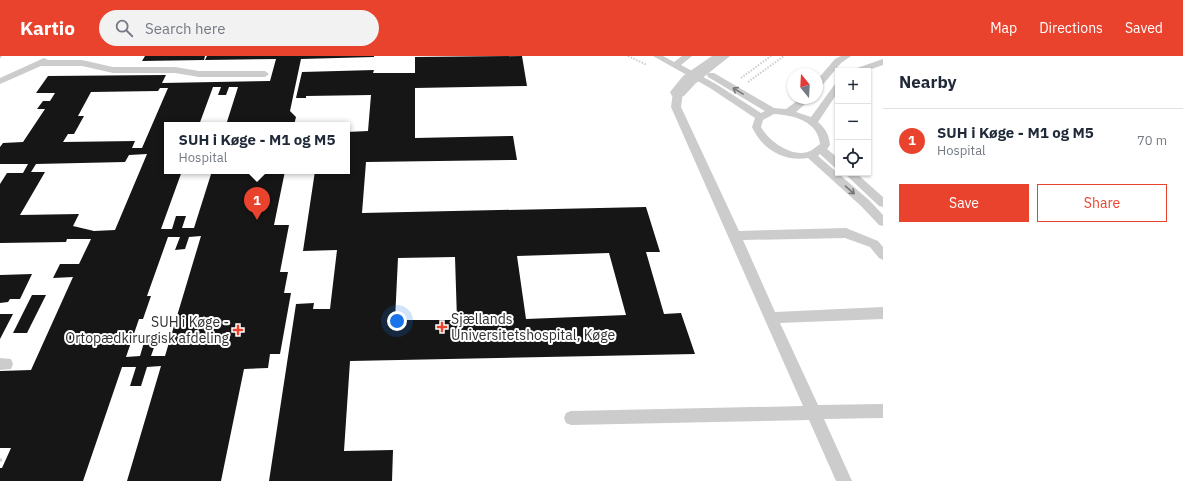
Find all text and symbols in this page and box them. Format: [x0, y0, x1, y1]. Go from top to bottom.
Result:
search box [99, 10, 379, 46]
text: Kartio [20, 16, 75, 40]
icon: search [113, 17, 135, 39]
text: Search here [145, 19, 225, 38]
text: Map [990, 19, 1017, 37]
text: Directions [1039, 19, 1103, 37]
text: Saved [1125, 19, 1163, 37]
north arrow [787, 68, 823, 104]
map controls [835, 68, 871, 176]
button: + [835, 68, 871, 104]
text: Nearby [899, 71, 957, 93]
one-way arrow [732, 87, 744, 95]
button: − [835, 104, 871, 140]
popup [164, 122, 350, 174]
text: SUH i Køge - M1 og M5 [937, 123, 1094, 142]
text: SUH i Køge - M1 og M5 [179, 130, 335, 149]
text: 1 [908, 132, 916, 149]
text: 70 m [1137, 132, 1167, 149]
button: locate [835, 140, 871, 176]
text: Hospital [937, 142, 986, 159]
text: Hospital [179, 149, 227, 166]
button: Save [899, 184, 1029, 222]
button: Share [1037, 184, 1167, 222]
one-way arrow [845, 185, 855, 194]
pin: 1 [244, 187, 270, 220]
place label: Sjællands Universitetshospital, Køge [451, 310, 616, 344]
your location [387, 311, 407, 331]
place label: SUH i Køge - Ortopædkirurgisk afdeling [65, 313, 230, 347]
marker: Sjællands Universitetshospital, Køge [436, 321, 448, 333]
marker: SUH i Køge - Ortopædkirurgisk afdeling [232, 324, 244, 336]

